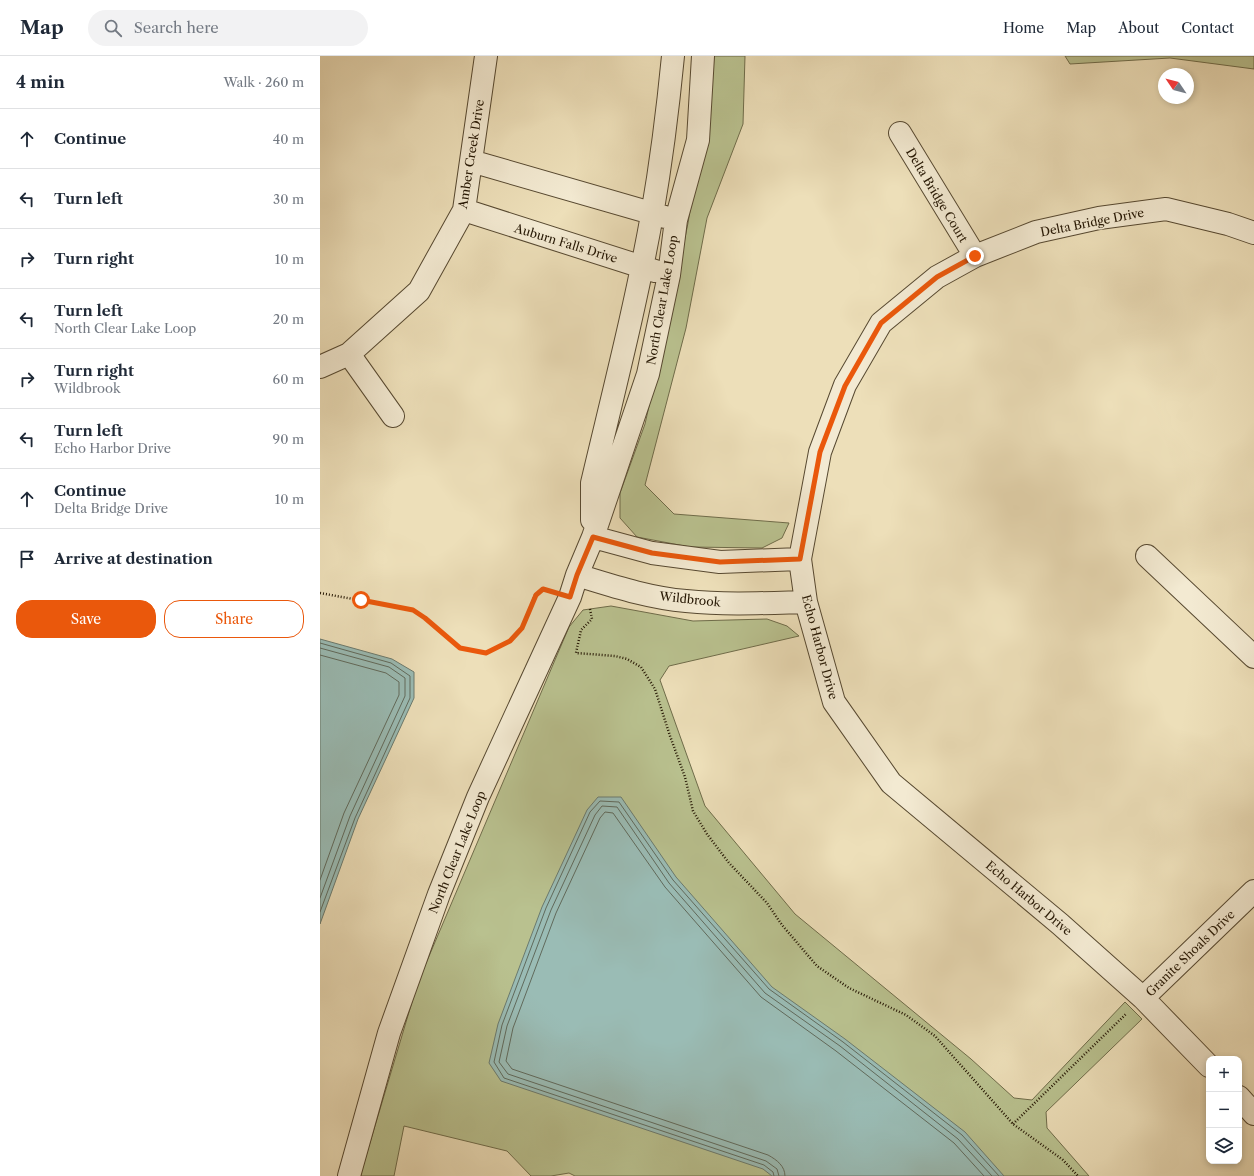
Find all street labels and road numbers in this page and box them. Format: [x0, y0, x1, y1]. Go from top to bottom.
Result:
street label: Amber Creek Drive [455, 98, 487, 211]
street label: Delta Bridge Court [903, 145, 971, 246]
street label: Delta Bridge Drive [1039, 205, 1145, 239]
street label: Auburn Falls Drive [512, 220, 620, 266]
street label: North Clear Lake Loop [643, 234, 681, 366]
street label: Wildbrook [658, 588, 722, 610]
street label: Echo Harbor Drive [799, 593, 841, 701]
street label: North Clear Lake Loop [425, 788, 489, 916]
street label: Echo Harbor Drive [983, 858, 1075, 939]
street label: Granite Shoals Drive [1142, 906, 1238, 999]

